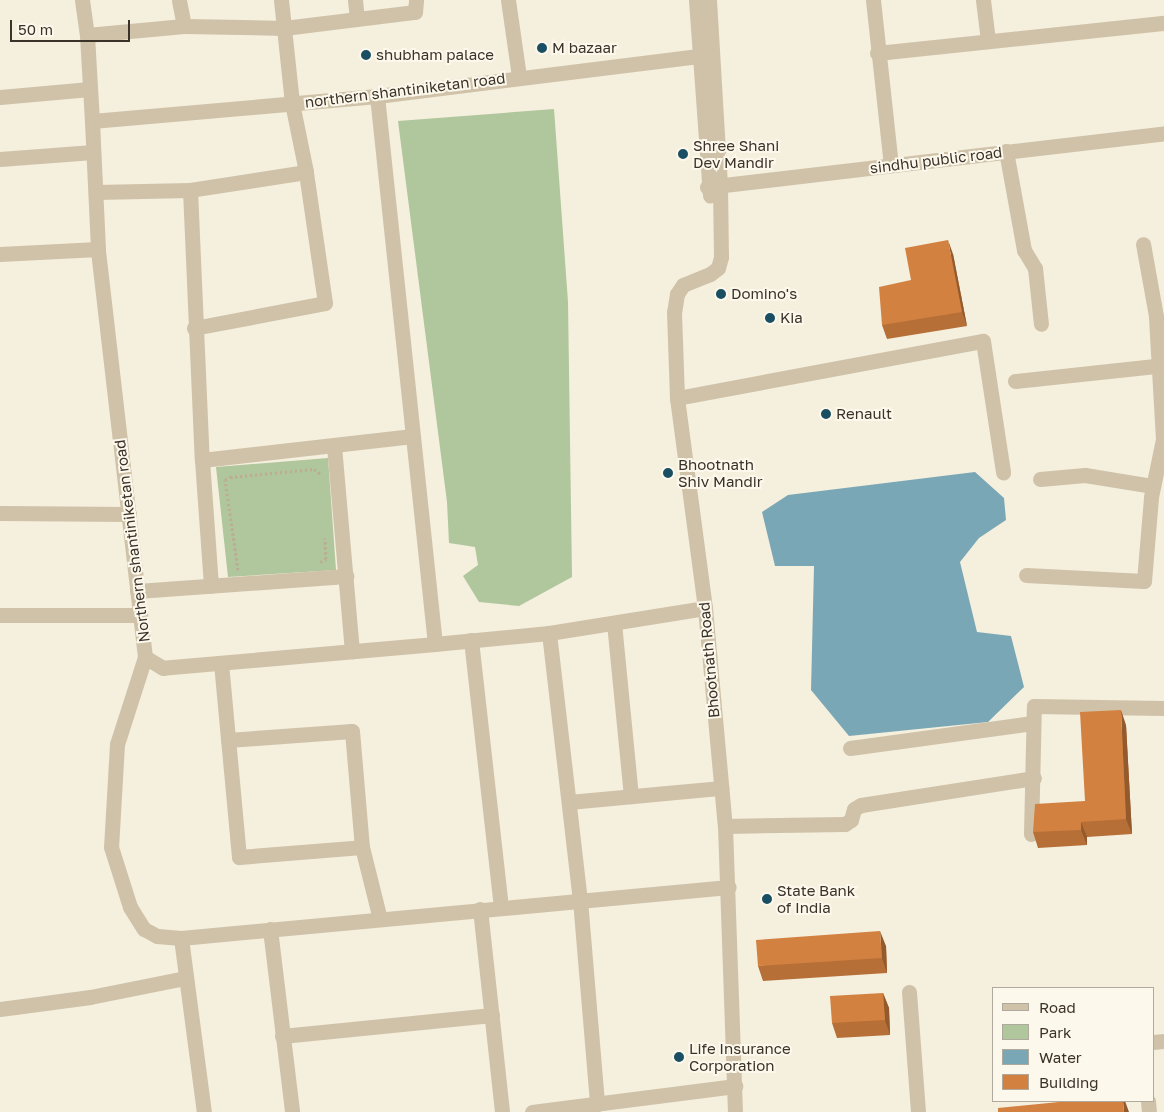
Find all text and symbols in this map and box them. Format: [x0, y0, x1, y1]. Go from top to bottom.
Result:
scale bar [12, 10, 132, 42]
text: 50 m [18, 20, 53, 38]
place label: M bazaar [552, 39, 617, 57]
marker: M bazaar [536, 42, 548, 54]
place label: shubham palace [376, 46, 494, 64]
marker: shubham palace [360, 49, 372, 61]
street label: northern shantiniketan road [304, 69, 506, 111]
place label: Shree Shani Dev Mandir [693, 136, 779, 171]
street label: sindhu public road [869, 143, 1003, 177]
marker: Shree Shani Dev Mandir [677, 148, 689, 160]
place label: Domino's [731, 285, 797, 303]
marker: Domino's [715, 288, 727, 300]
place label: Kia [780, 309, 803, 327]
marker: Kia [764, 312, 776, 324]
place label: Renault [836, 405, 892, 423]
marker: Renault [820, 408, 832, 420]
street label: Northern shantiniketan road [111, 439, 153, 643]
place label: Bhootnath Shiv Mandir [678, 455, 763, 490]
marker: Bhootnath Shiv Mandir [662, 467, 674, 479]
street label: Bhootnath Road [695, 601, 723, 719]
place label: State Bank of India [777, 881, 855, 916]
marker: State Bank of India [761, 893, 773, 905]
legend [992, 987, 1154, 1102]
text: Road [1039, 998, 1076, 1016]
text: Park [1039, 1023, 1071, 1041]
place label: Life Insurance Corporation [689, 1039, 791, 1074]
text: Water [1039, 1048, 1082, 1066]
marker: Life Insurance Corporation [673, 1051, 685, 1063]
text: Building [1039, 1073, 1099, 1091]

